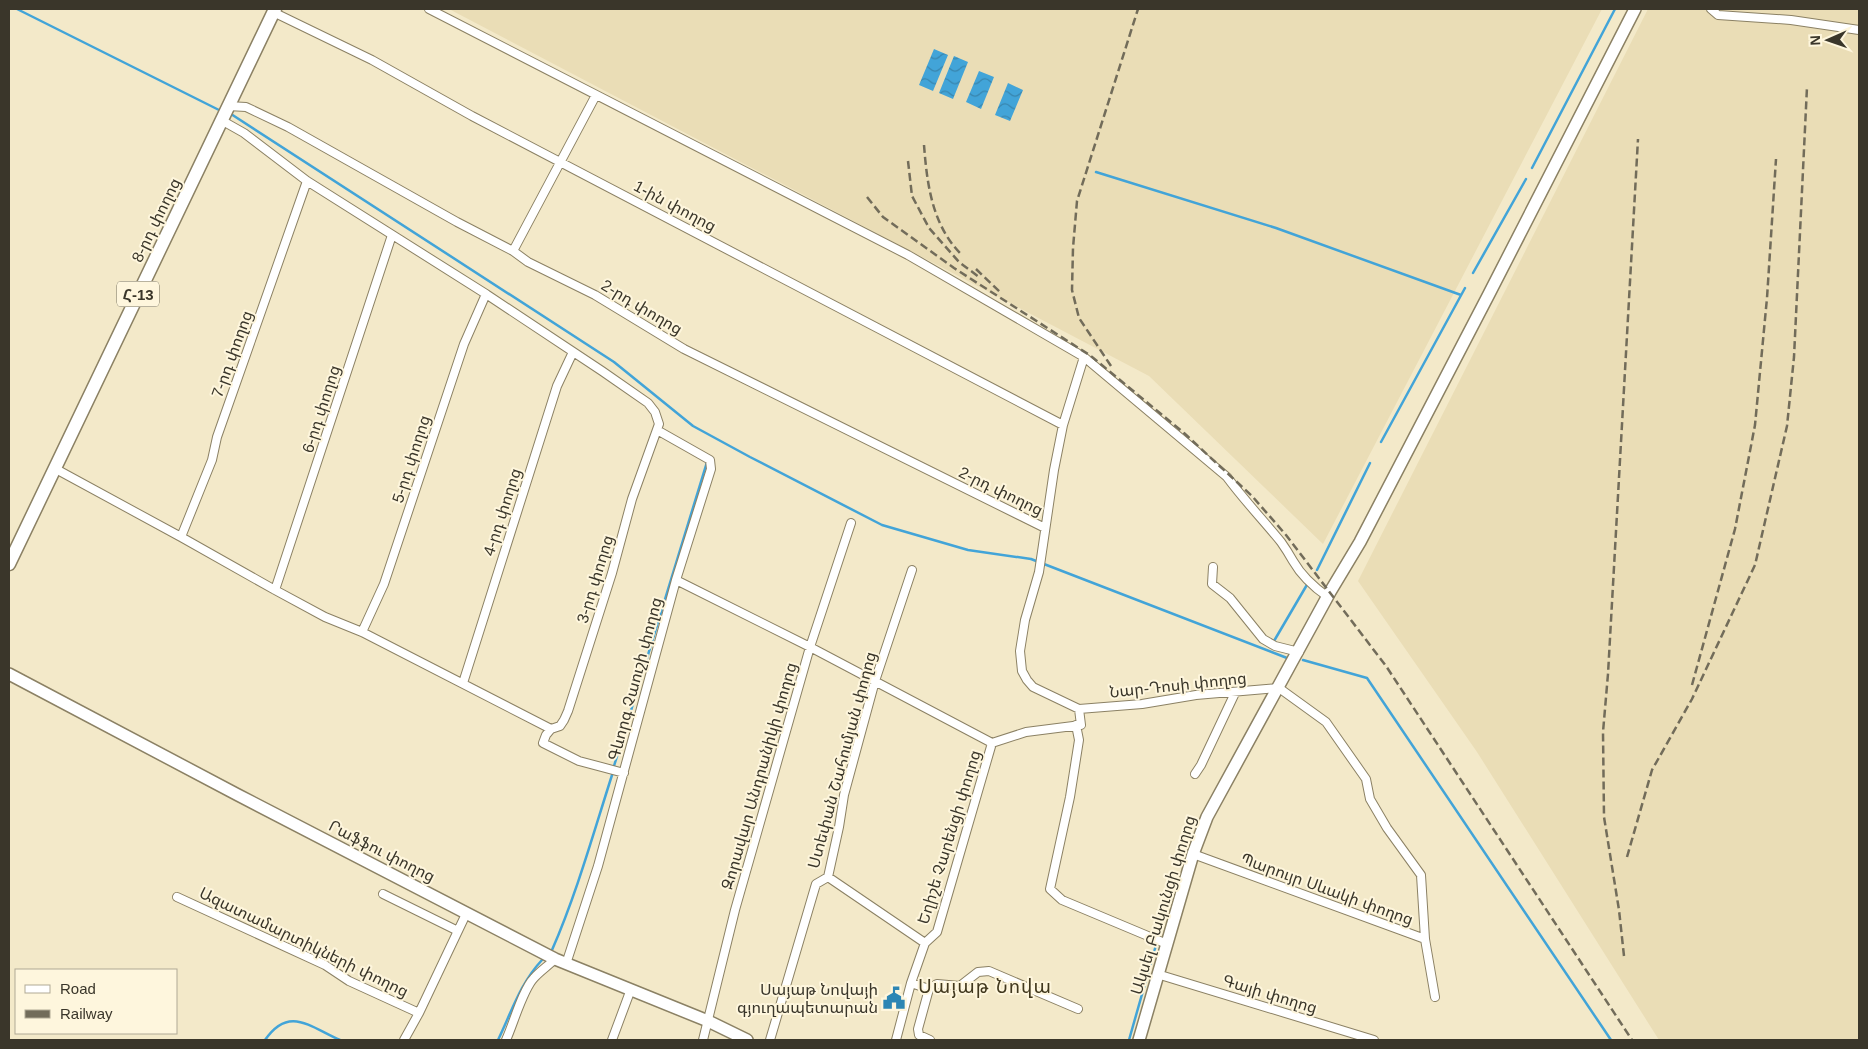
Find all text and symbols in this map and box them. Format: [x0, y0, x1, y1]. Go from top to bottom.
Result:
north arrow [1803, 15, 1853, 65]
text: N [1807, 35, 1823, 46]
street label: 8-րդ փողոց [128, 175, 185, 265]
street label: 1-ին փողոց [631, 177, 719, 236]
street label: 2-րդ փողոց [598, 276, 685, 339]
road number: Հ-13 [117, 282, 159, 306]
street label: 7-րդ փողոց [208, 308, 257, 400]
street label: 6-րդ փողոց [299, 363, 344, 455]
street label: 5-րդ փողոց [389, 413, 434, 505]
street label: 2-րդ փողոց [956, 463, 1046, 520]
street label: 4-րդ փողոց [480, 466, 525, 558]
street label: 3-րդ փողոց [574, 533, 617, 625]
street label: Գևորգ Չաուշի փողոց [605, 595, 666, 763]
street label: Ստեփան Շահումյան փողոց [805, 650, 880, 871]
street label: Զորավար Անդրանիկի փողոց [718, 660, 801, 892]
street label: Նար-Դոսի փողոց [1109, 669, 1247, 702]
street label: Եղիշե Չարենցի փողոց [914, 748, 985, 926]
street label: Ակսել Բակունցի փողոց [1128, 813, 1199, 997]
street label: Րաֆֆու փողոց [326, 817, 438, 886]
street label: Պարույր Սևակի փողոց [1238, 850, 1416, 929]
street label: Ազատամարտիկների փողոց [196, 884, 411, 1001]
legend [15, 969, 178, 1034]
street label: Գայի փողոց [1220, 972, 1319, 1017]
district label: Սայաթ Նովա [918, 976, 1052, 998]
text: Road [60, 980, 96, 997]
place label: Սայաթ Նովայի գյուղապետարան [737, 981, 878, 1017]
public building icon: Սայաթ Նովայի գյուղապետարան [881, 985, 907, 1011]
text: Railway [60, 1005, 113, 1022]

